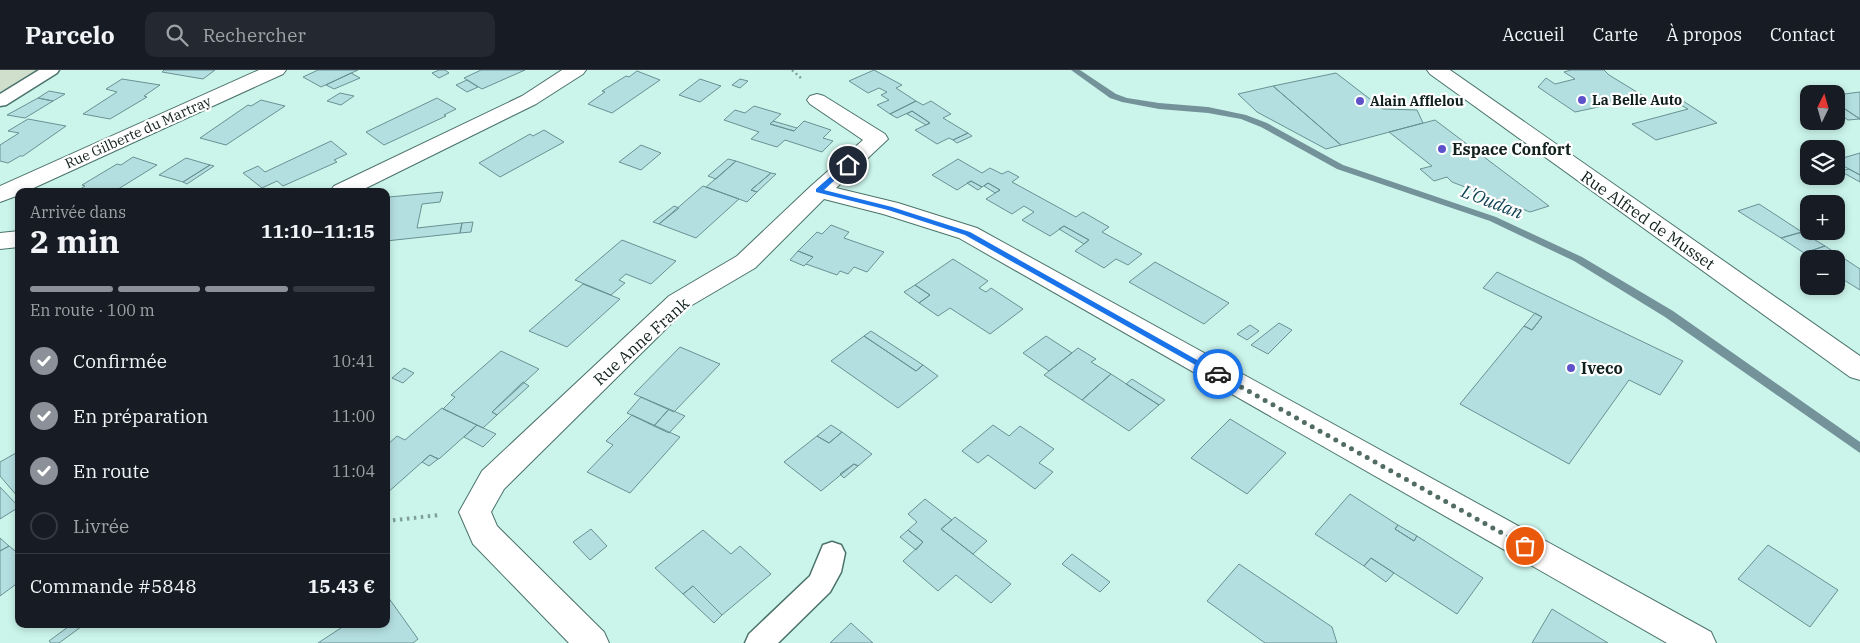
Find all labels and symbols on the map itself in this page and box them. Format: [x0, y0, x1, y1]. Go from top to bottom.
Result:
north arrow [1800, 85, 1845, 130]
street label: Rue Gilberte du Martray [62, 91, 214, 172]
place label: La Belle Auto [1592, 91, 1682, 109]
place label: Alain Afflelou [1370, 92, 1464, 110]
marker: La Belle Auto [1576, 94, 1588, 106]
marker: Alain Afflelou [1354, 95, 1366, 107]
place label: Espace Confort [1452, 139, 1571, 159]
marker: Espace Confort [1436, 143, 1448, 155]
pin [827, 144, 869, 186]
street label: Rue Alfred de Musset [1577, 166, 1719, 274]
water label: L'Oudan [1457, 179, 1527, 224]
street label: Rue Anne Frank [589, 292, 693, 389]
courier [1193, 349, 1243, 399]
place label: Iveco [1581, 358, 1623, 378]
marker: Iveco [1565, 362, 1577, 374]
pin [1504, 525, 1546, 567]

